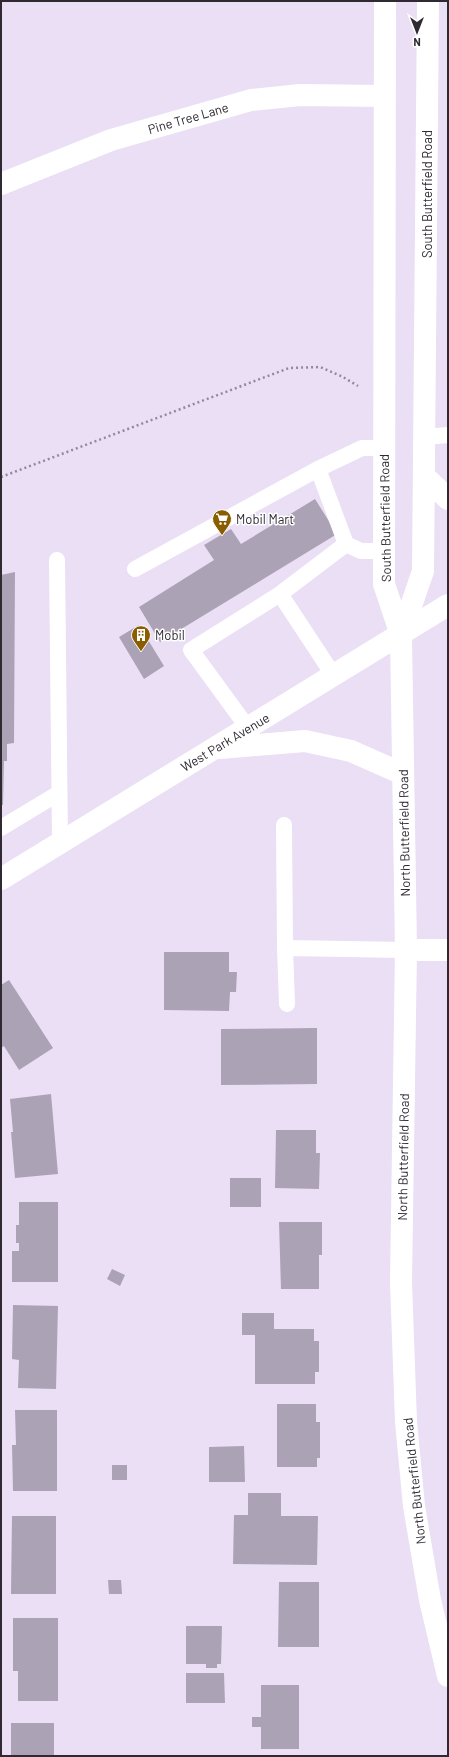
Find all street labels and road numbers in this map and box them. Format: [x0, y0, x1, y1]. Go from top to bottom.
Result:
street label: Pine Tree Lane [146, 99, 230, 137]
street label: South Butterfield Road [419, 130, 435, 258]
street label: South Butterfield Road [376, 454, 394, 582]
street label: West Park Avenue [178, 709, 272, 775]
street label: North Butterfield Road [395, 769, 413, 897]
street label: North Butterfield Road [394, 1093, 412, 1221]
street label: North Butterfield Road [399, 1417, 429, 1545]

